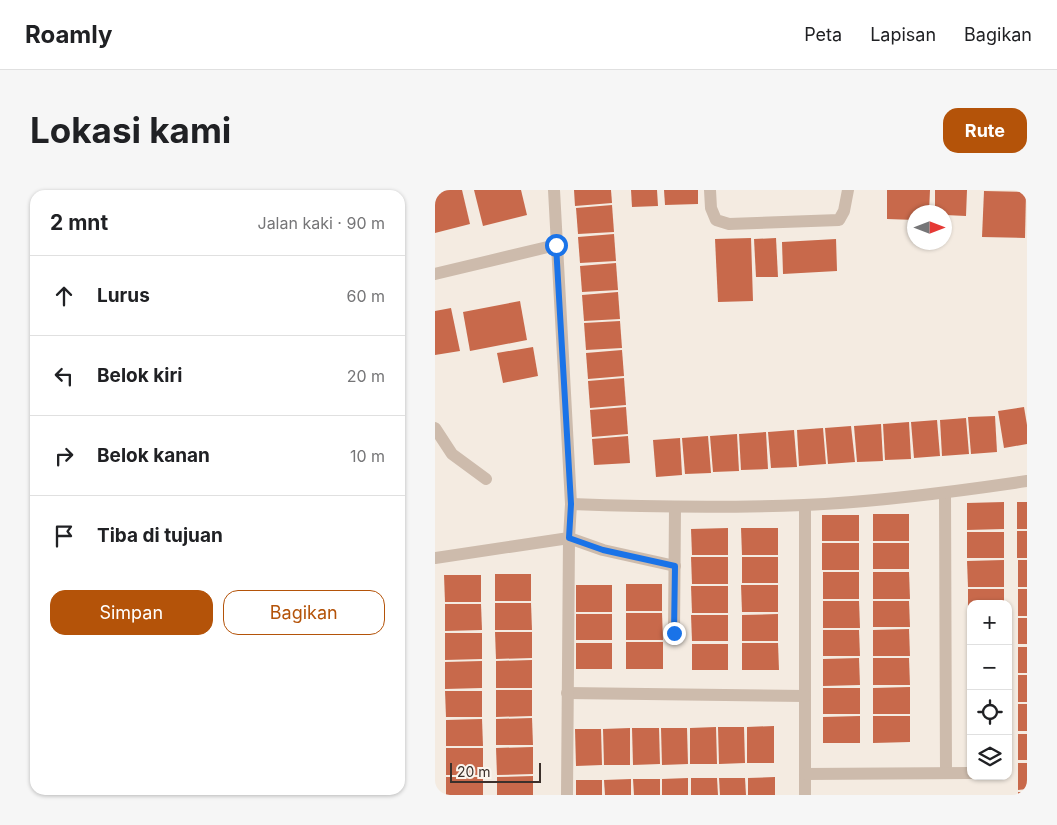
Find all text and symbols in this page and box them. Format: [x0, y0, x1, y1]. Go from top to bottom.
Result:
text: Roamly [25, 20, 112, 49]
text: Peta [804, 24, 842, 45]
text: Lapisan [870, 24, 936, 45]
text: Bagikan [964, 24, 1032, 45]
button: Rute [943, 108, 1027, 153]
text: Lokasi kami [30, 109, 231, 151]
north arrow [907, 205, 952, 250]
text: 2 mnt [50, 210, 108, 235]
text: Jalan kaki · 90 m [258, 213, 385, 233]
route start [545, 234, 568, 257]
icon: ahead [50, 282, 78, 310]
text: Lurus [97, 284, 150, 307]
text: 60 m [346, 286, 385, 306]
icon: left [50, 362, 78, 390]
text: Belok kiri [97, 364, 182, 387]
text: 20 m [347, 366, 385, 386]
icon: right [50, 442, 78, 470]
text: Belok kanan [97, 444, 210, 467]
text: 10 m [350, 446, 385, 466]
icon: arrive [50, 522, 78, 550]
text: Tiba di tujuan [97, 524, 223, 547]
button: Simpan [50, 590, 213, 635]
button: Bagikan [223, 590, 385, 635]
map controls [967, 600, 1012, 780]
button: + [967, 600, 1012, 645]
route end [663, 622, 686, 645]
button: − [967, 645, 1012, 690]
button: locate [967, 690, 1012, 735]
button: layers [967, 735, 1012, 780]
scale bar [450, 760, 541, 783]
text: 20 m [457, 763, 491, 780]

